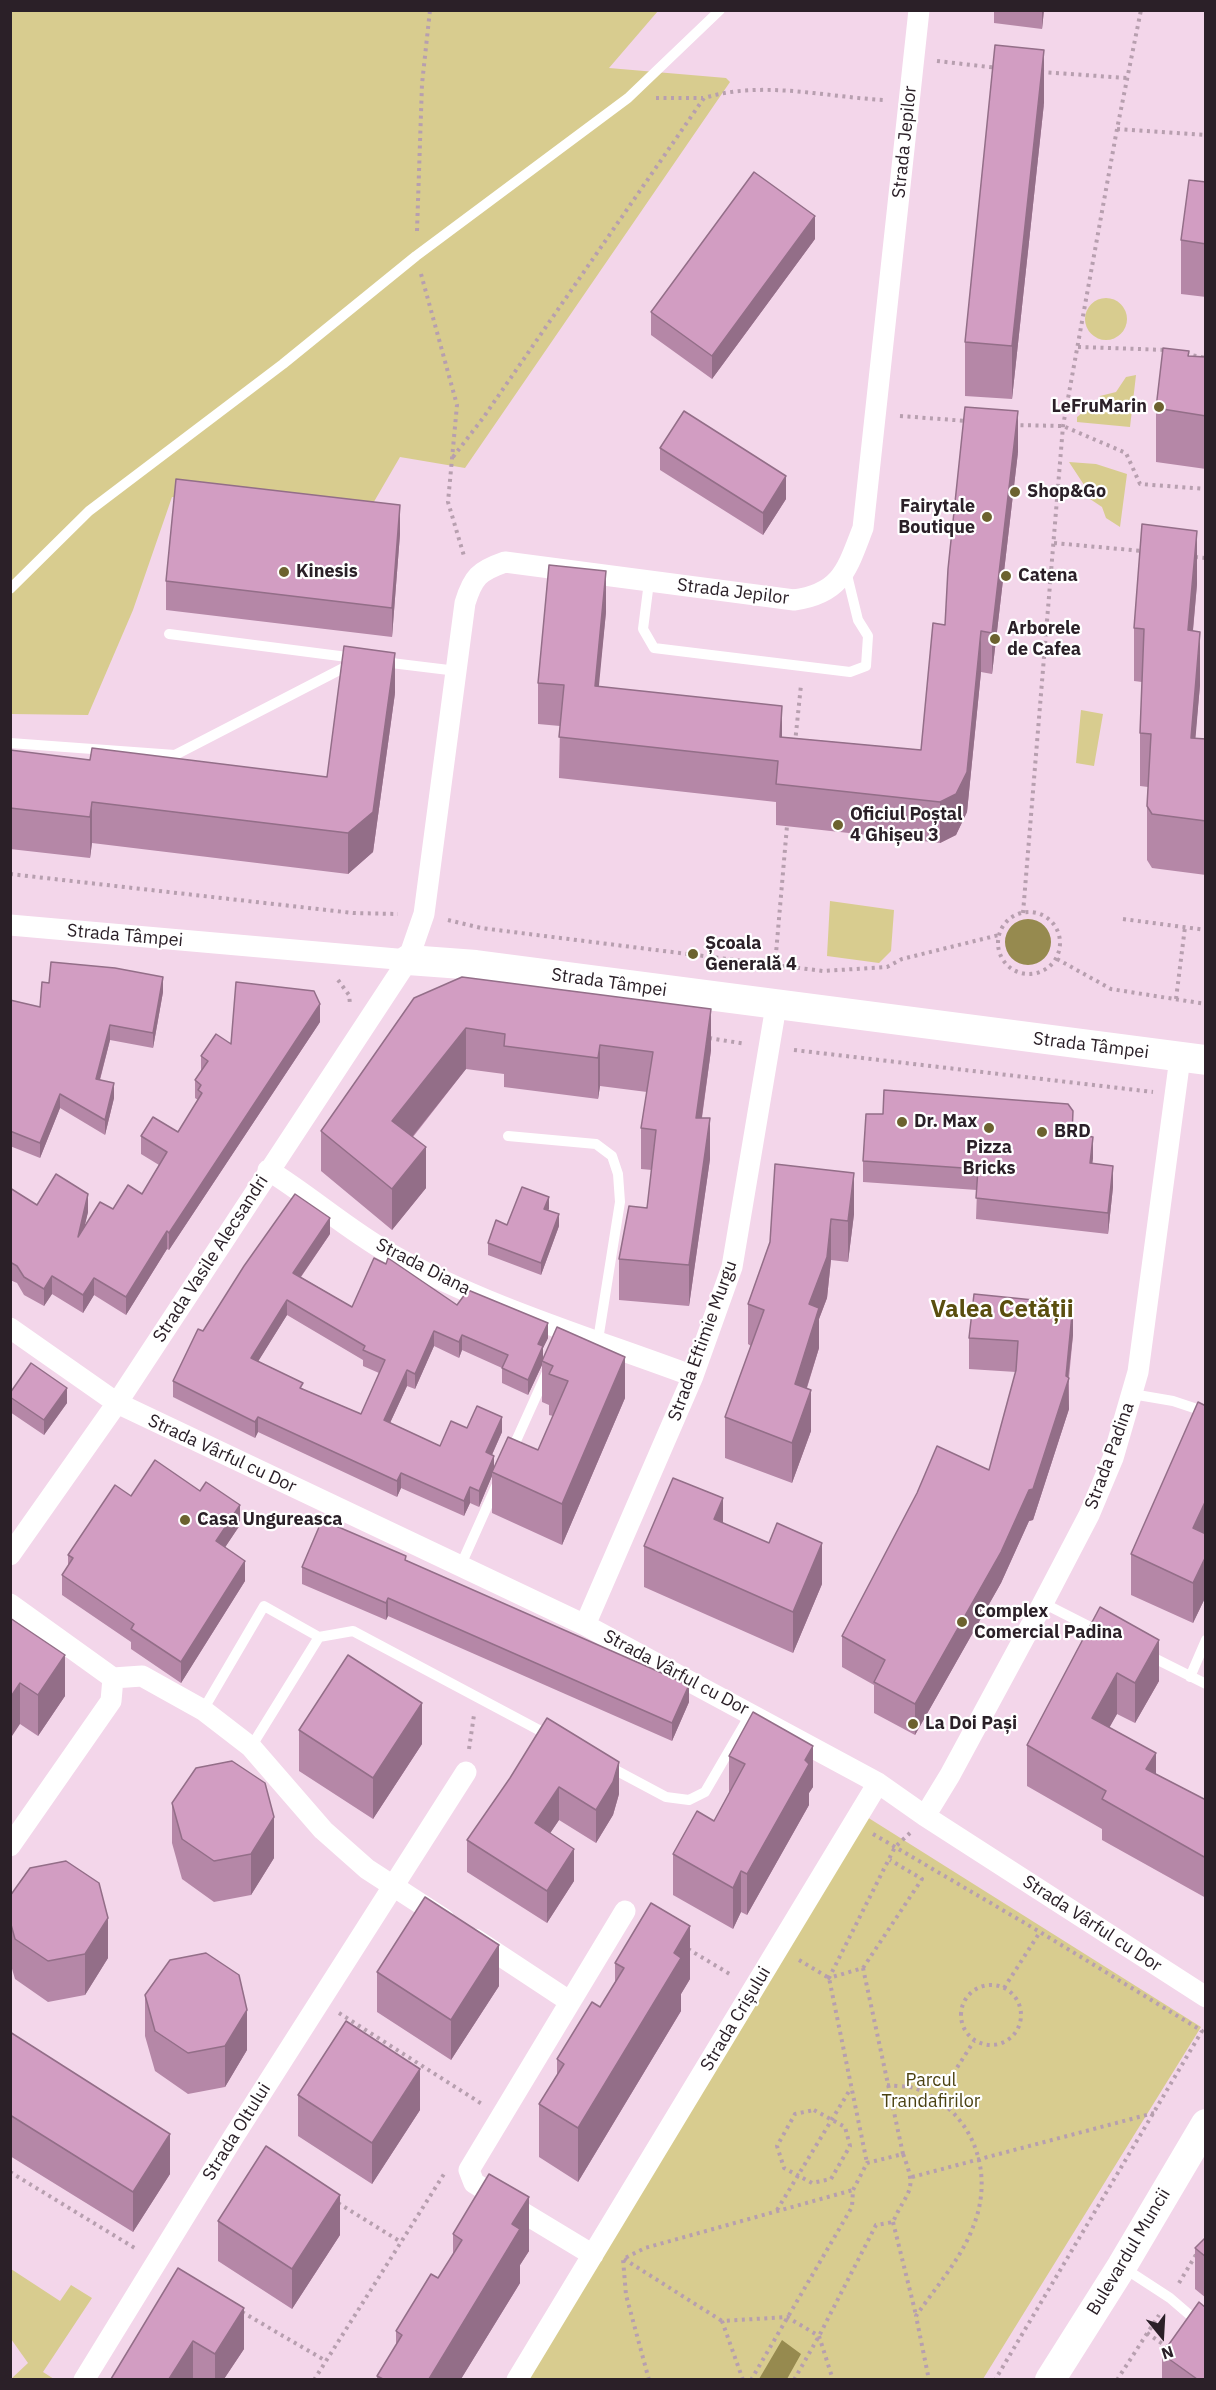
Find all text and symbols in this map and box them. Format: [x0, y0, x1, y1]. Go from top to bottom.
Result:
street label: Strada Jepilor [888, 85, 922, 199]
place label: LeFruMarin [1051, 396, 1147, 418]
marker: LeFruMarin [1152, 400, 1166, 414]
place label: Shop&Go [1027, 481, 1106, 503]
marker: Shop&Go [1008, 485, 1022, 499]
place label: Fairytale Boutique [898, 496, 975, 538]
marker: Fairytale Boutique [980, 510, 994, 524]
place label: Kinesis [296, 561, 358, 583]
marker: Kinesis [277, 565, 291, 579]
place label: Catena [1018, 565, 1078, 587]
marker: Catena [999, 569, 1013, 583]
street label: Strada Jepilor [676, 574, 790, 610]
place label: Arborele de Cafea [1007, 618, 1081, 660]
marker: Arborele de Cafea [988, 632, 1002, 646]
place label: Oficiul Poștal 4 Ghișeu 3 [850, 804, 962, 846]
marker: Oficiul Poștal 4 Ghișeu 3 [831, 818, 845, 832]
street label: Strada Tâmpei [66, 920, 184, 952]
place label: Școala Generală 4 [705, 933, 797, 976]
marker: Școala Generală 4 [686, 947, 700, 961]
street label: Strada Tâmpei [550, 964, 668, 1002]
street label: Strada Tâmpei [1032, 1028, 1150, 1064]
place label: Dr. Max [914, 1111, 977, 1133]
marker: Dr. Max [895, 1115, 909, 1129]
marker: Pizza Bricks [982, 1121, 996, 1135]
place label: BRD [1054, 1121, 1091, 1143]
marker: BRD [1035, 1125, 1049, 1139]
place label: Pizza Bricks [962, 1137, 1016, 1180]
street label: Strada Vasile Alecsandri [149, 1171, 273, 1347]
street label: Strada Diana [372, 1234, 474, 1300]
street label: Strada Eftimie Murgu [664, 1258, 742, 1424]
district label: Valea Cetății [930, 1296, 1074, 1324]
street label: Strada Padina [1081, 1400, 1139, 1512]
street label: Strada Vârful cu Dor [144, 1410, 300, 1498]
place label: Casa Ungureasca [197, 1509, 342, 1531]
marker: Casa Ungureasca [178, 1513, 192, 1527]
place label: Complex Comercial Padina [974, 1601, 1122, 1644]
marker: Complex Comercial Padina [955, 1615, 969, 1629]
street label: Strada Vârful cu Dor [600, 1626, 752, 1720]
place label: La Doi Pași [925, 1713, 1017, 1735]
marker: La Doi Pași [906, 1717, 920, 1731]
street label: Strada Vârful cu Dor [1018, 1871, 1166, 1977]
street label: Strada Crișului [696, 1963, 776, 2075]
park label: Parcul Trandafirilor [882, 2070, 980, 2112]
street label: Strada Oltului [198, 2079, 276, 2185]
street label: Bulevardul Muncii [1083, 2185, 1175, 2319]
north arrow [1132, 2306, 1192, 2366]
text: N [1159, 2342, 1176, 2364]

